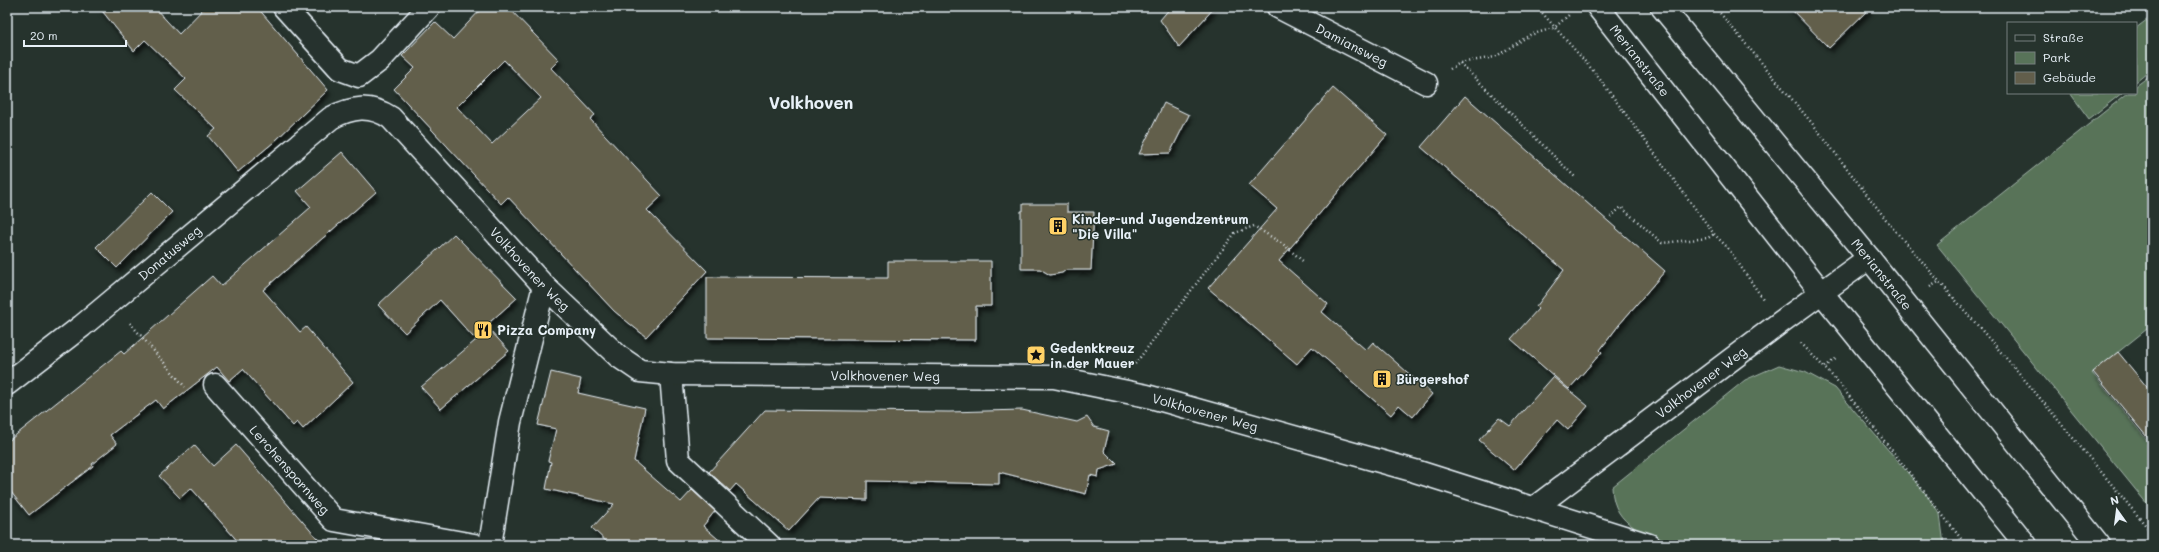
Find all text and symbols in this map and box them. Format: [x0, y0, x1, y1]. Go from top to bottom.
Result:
street label: Damiansweg [1313, 19, 1391, 70]
street label: Merianstraße [1607, 21, 1674, 100]
scale bar [24, 22, 126, 48]
legend [2007, 22, 2137, 94]
text: 20 m [30, 27, 58, 43]
text: Straße [2043, 29, 2084, 45]
text: Park [2043, 49, 2070, 65]
text: Gebäude [2043, 69, 2096, 85]
district label: Volkhoven [769, 91, 853, 113]
place label: Kinder-und Jugendzentrum "Die Villa" [1072, 210, 1249, 242]
building icon: Kinder-und Jugendzentrum "Die Villa" [1047, 215, 1069, 237]
street label: Donatusweg [134, 221, 204, 284]
street label: Volkhovener Weg [486, 223, 574, 314]
street label: Merianstraße [1848, 235, 1916, 313]
restaurant icon: Pizza Company [472, 319, 494, 341]
place label: Pizza Company [497, 321, 596, 339]
place label: Gedenkkreuz in der Mauer [1050, 339, 1135, 371]
street label: Volkhovener Weg [1652, 342, 1749, 422]
place icon: Gedenkkreuz in der Mauer [1025, 344, 1047, 366]
street label: Volkhovener Weg [831, 366, 940, 384]
building icon: Bürgershof [1371, 368, 1393, 390]
place label: Bürgershof [1396, 370, 1469, 387]
street label: Volkhovener Weg [1150, 389, 1260, 435]
street label: Lerchenspornweg [246, 421, 334, 518]
north arrow [2097, 490, 2137, 530]
text: N [2109, 492, 2120, 508]

